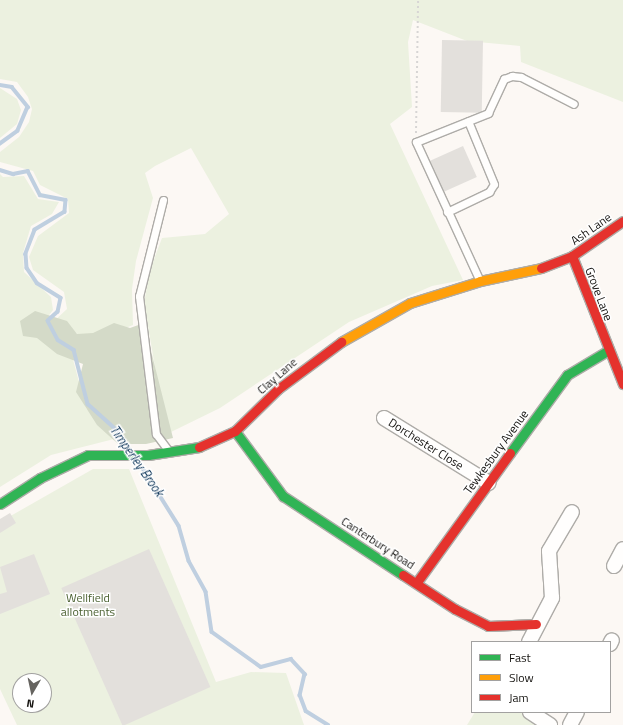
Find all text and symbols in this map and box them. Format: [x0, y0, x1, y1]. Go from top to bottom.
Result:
street label: Ash Lane [568, 210, 614, 248]
street label: Grove Lane [582, 265, 616, 323]
street label: Clay Lane [254, 355, 300, 397]
street label: Tewkesbury Avenue [461, 407, 531, 497]
street label: Dorchester Close [386, 415, 466, 473]
water label: Timperley Brook [107, 423, 167, 499]
street label: Canterbury Road [339, 514, 417, 572]
park label: Wellfield allotments [61, 591, 115, 619]
legend [471, 641, 611, 713]
text: Fast [509, 648, 531, 667]
text: Slow [509, 668, 534, 687]
north arrow [12, 673, 52, 713]
text: Jam [509, 688, 529, 707]
text: N [25, 695, 35, 712]

